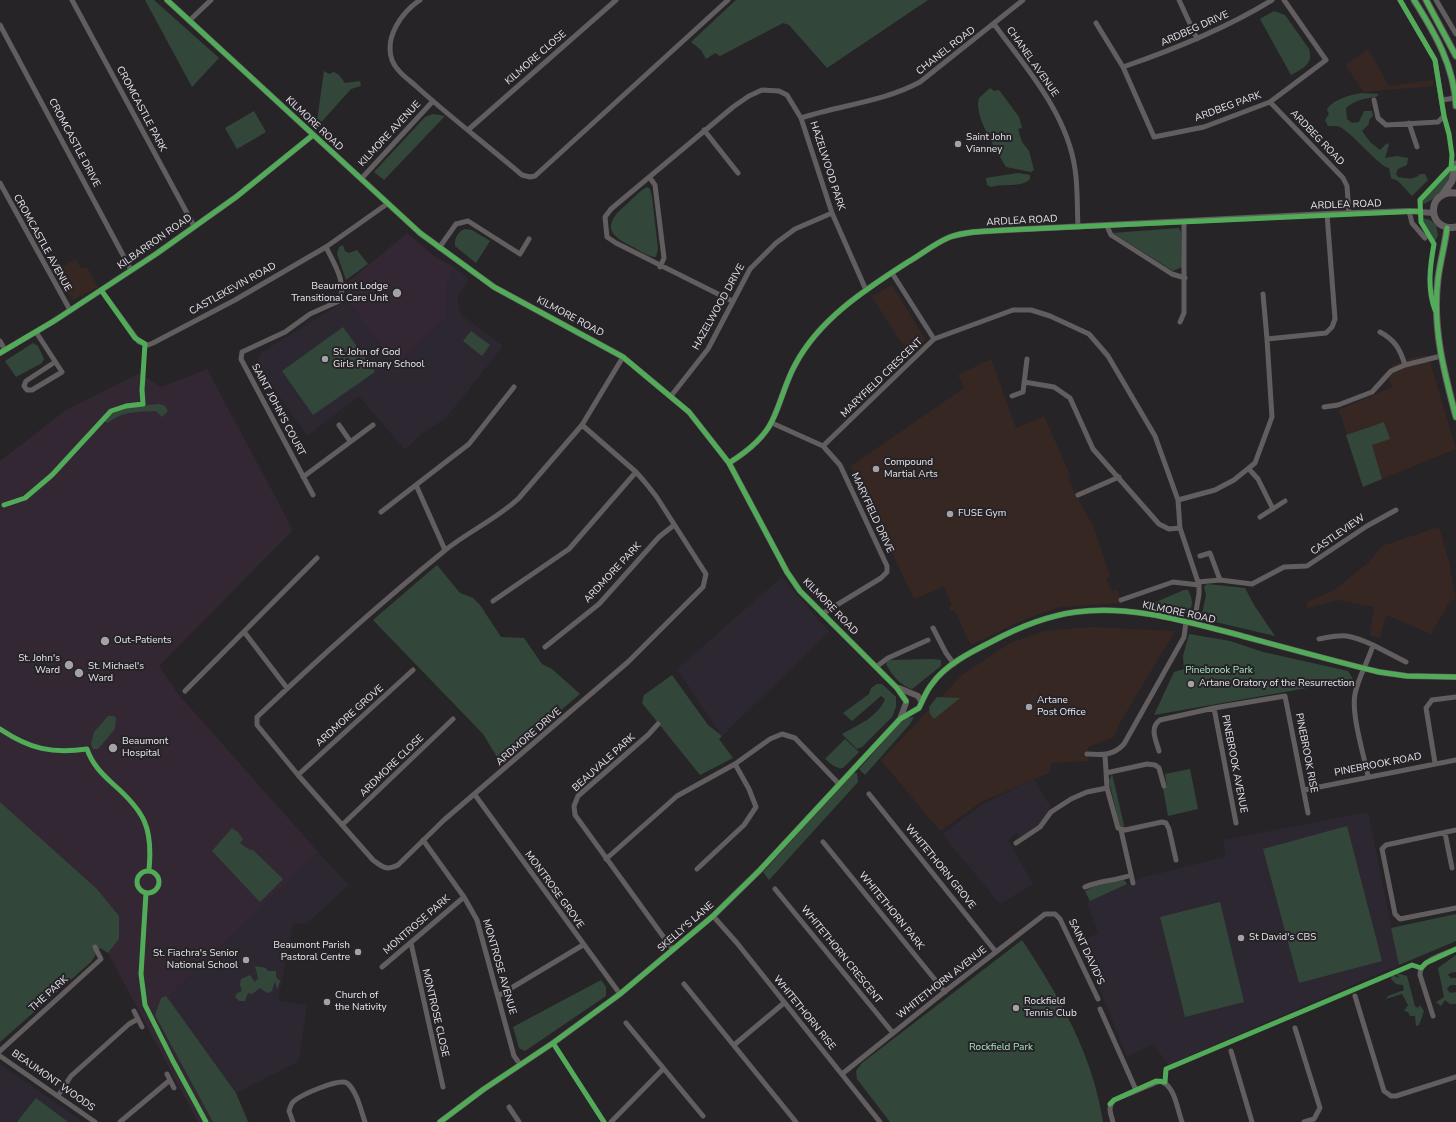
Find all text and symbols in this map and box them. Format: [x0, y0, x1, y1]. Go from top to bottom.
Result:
street label: ARDBEG DRIVE [1159, 9, 1231, 49]
street label: CHANEL ROAD [914, 24, 978, 78]
street label: CHANEL AVENUE [1003, 25, 1061, 99]
street label: KILMORE CLOSE [503, 28, 569, 88]
street label: CROMCASTLE PARK [113, 64, 169, 154]
street label: ARDBEG PARK [1193, 89, 1263, 125]
street label: KILMORE ROAD [283, 94, 345, 154]
street label: CROMCASTLE DRIVE [46, 97, 102, 189]
street label: KILMORE AVENUE [356, 99, 424, 169]
street label: ARDBEG ROAD [1287, 108, 1347, 168]
street label: HAZELWOOD PARK [807, 120, 847, 212]
place label: Saint John Vianney [966, 132, 1012, 156]
marker: Saint John Vianney [953, 139, 963, 149]
street label: CROMCASTLE AVENUE [10, 192, 74, 294]
street label: ARDLEA ROAD [1310, 198, 1382, 212]
street label: KILBARRON ROAD [115, 212, 195, 272]
street label: ARDLEA ROAD [986, 213, 1058, 229]
street label: CASTLEKEVIN ROAD [188, 260, 278, 318]
street label: HAZELWOOD DRIVE [690, 262, 748, 352]
place label: Beaumont Lodge Transitional Care Unit [291, 281, 388, 304]
marker: Beaumont Lodge Transitional Care Unit [391, 287, 403, 299]
street label: KILMORE ROAD [534, 294, 606, 340]
street label: MARYFIELD CRESCENT [839, 336, 925, 420]
place label: St. John of God Girls Primary School [333, 347, 425, 370]
marker: St. John of God Girls Primary School [320, 354, 330, 364]
street label: SAINT JOHN'S COURT [249, 362, 307, 458]
place label: Compound Martial Arts [884, 457, 938, 480]
marker: Compound Martial Arts [871, 464, 881, 474]
street label: MARYFIELD DRIVE [848, 471, 896, 555]
place label: FUSE Gym [958, 508, 1006, 520]
marker: FUSE Gym [945, 509, 955, 519]
street label: CASTLEVIEW [1309, 512, 1367, 558]
street label: ARDMORE PARK [582, 540, 644, 606]
street label: KILMORE ROAD [800, 576, 860, 638]
street label: KILMORE ROAD [1141, 599, 1217, 627]
marker: Out-Patients [99, 635, 111, 647]
place label: Out-Patients [114, 635, 171, 647]
place label: St. John's Ward [18, 653, 60, 676]
marker: St. John's Ward [63, 659, 75, 671]
place label: St. Michael's Ward [88, 661, 144, 684]
park label: Pinebrook Park [1185, 665, 1253, 677]
marker: St. Michael's Ward [73, 667, 85, 679]
place label: Artane Oratory of the Resurrection [1199, 678, 1355, 690]
marker: Artane Oratory of the Resurrection [1186, 679, 1196, 689]
street label: ARDMORE GROVE [314, 682, 386, 750]
place label: Artane Post Office [1037, 695, 1086, 718]
marker: Artane Post Office [1024, 702, 1034, 712]
street label: ARDMORE DRIVE [494, 706, 564, 768]
street label: PINEBROOK RISE [1292, 712, 1320, 794]
street label: PINEBROOK AVENUE [1219, 714, 1249, 814]
street label: ARDMORE CLOSE [358, 732, 426, 800]
street label: BEAUVALE PARK [570, 732, 638, 794]
place label: Beaumont Hospital [122, 736, 168, 760]
marker: Beaumont Hospital [107, 742, 119, 754]
street label: PINEBROOK ROAD [1333, 751, 1423, 779]
street label: WHITETHORN GROVE [902, 822, 978, 912]
street label: MONTROSE GROVE [522, 849, 586, 931]
street label: WHITETHORN PARK [856, 870, 926, 952]
street label: MONTROSE PARK [381, 893, 453, 957]
street label: SKELLY'S LANE [655, 899, 717, 955]
street label: WHITETHORN CRESCENT [798, 904, 884, 1006]
street label: SAINT DAVID'S [1066, 917, 1106, 987]
street label: MONTROSE AVENUE [480, 918, 518, 1016]
place label: St David's CBS [1249, 932, 1316, 944]
marker: St David's CBS [1236, 933, 1246, 943]
place label: Beaumont Parish Pastoral Centre [273, 940, 350, 964]
street label: WHITETHORN AVENUE [895, 944, 989, 1022]
marker: Beaumont Parish Pastoral Centre [353, 947, 363, 957]
place label: St. Fiachra's Senior National School [153, 948, 238, 972]
marker: St. Fiachra's Senior National School [241, 955, 251, 965]
street label: MONTROSE CLOSE [419, 968, 451, 1058]
street label: WHITETHORN RISE [770, 973, 838, 1053]
street label: THE PARK [27, 974, 71, 1014]
place label: Church of the Nativity [335, 990, 387, 1014]
place label: Rockfield Tennis Club [1024, 996, 1077, 1020]
marker: Church of the Nativity [322, 997, 332, 1007]
marker: Rockfield Tennis Club [1011, 1003, 1021, 1013]
park label: Rockfield Park [969, 1042, 1033, 1054]
street label: BEAUMONT WOODS [9, 1048, 97, 1114]

